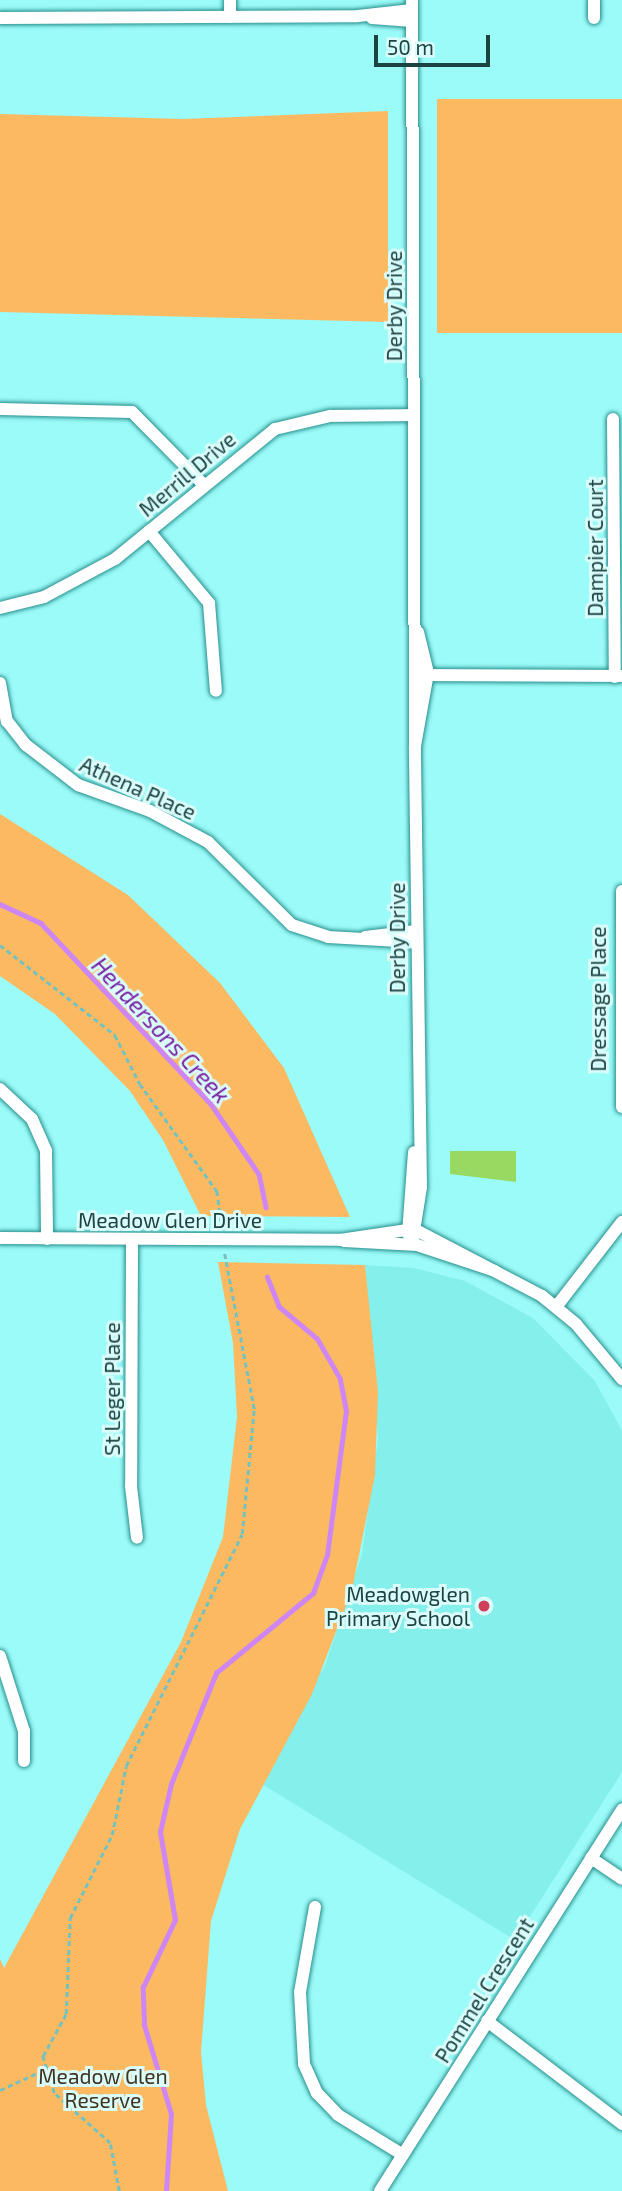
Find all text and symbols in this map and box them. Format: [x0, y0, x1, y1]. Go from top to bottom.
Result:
scale bar [377, 21, 492, 65]
text: 50 m [387, 34, 434, 59]
street label: Derby Drive [381, 250, 407, 362]
street label: Merrill Drive [133, 426, 241, 522]
street label: Dampier Court [582, 479, 608, 617]
street label: Athena Place [76, 751, 200, 825]
street label: Derby Drive [384, 882, 410, 994]
street label: Dressage Place [585, 926, 611, 1072]
water label: Hendersons Creek [86, 951, 236, 1109]
street label: Meadow Glen Drive [78, 1207, 262, 1233]
street label: St Leger Place [99, 1322, 125, 1456]
place label: Meadowglen Primary School [325, 1581, 470, 1631]
marker: Meadowglen Primary School [476, 1598, 492, 1614]
street label: Pommel Crescent [429, 1913, 539, 2067]
park label: Meadow Glen Reserve [38, 2063, 168, 2113]

